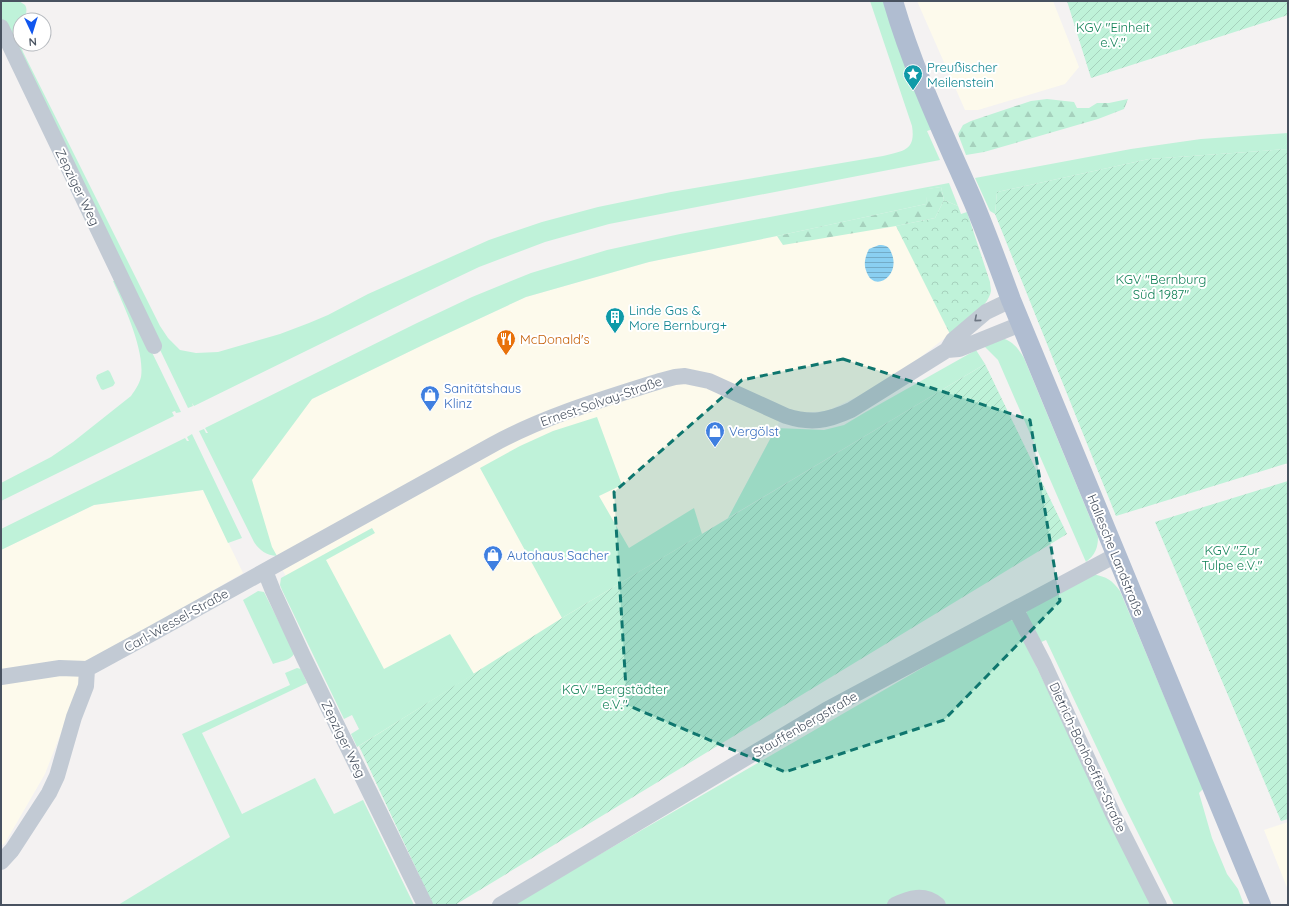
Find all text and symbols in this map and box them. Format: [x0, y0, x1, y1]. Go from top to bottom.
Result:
north arrow [12, 12, 52, 52]
park label: KGV "Einheit e.V." [1076, 19, 1150, 50]
text: N [28, 35, 37, 49]
place label: Preußischer Meilenstein [927, 59, 997, 90]
place icon: Preußischer Meilenstein [902, 63, 924, 91]
street label: Zepziger Weg [52, 146, 104, 228]
park label: KGV "Bernburg Süd 1987" [1116, 271, 1206, 302]
place label: Linde Gas & More Bernburg+ [629, 302, 727, 333]
building icon: Linde Gas & More Bernburg+ [604, 306, 626, 334]
one-way arrow [975, 314, 982, 321]
restaurant icon: McDonald's [495, 328, 517, 356]
place label: McDonald's [520, 331, 590, 347]
street label: Ernest-Solvay-Straße [538, 373, 664, 429]
place label: Sanitätshaus Klinz [444, 380, 521, 411]
shop icon: Sanitätshaus Klinz [419, 384, 441, 412]
shop icon: Vergölst [704, 420, 726, 448]
place label: Vergölst [729, 423, 779, 439]
street label: Hallesche Landstraße [1084, 492, 1148, 618]
park label: KGV "Zur Tulpe e.V." [1201, 542, 1263, 573]
shop icon: Autohaus Sacher [482, 544, 504, 572]
place label: Autohaus Sacher [507, 547, 609, 563]
street label: Carl-Wessel-Straße [121, 585, 231, 655]
street label: Dietrich-Bonhoeffer-Straße [1046, 679, 1130, 835]
park label: KGV "Bergstädter e.V." [562, 681, 668, 712]
street label: Stauffenbergstraße [750, 688, 860, 760]
street label: Zepziger Weg [318, 698, 370, 780]

